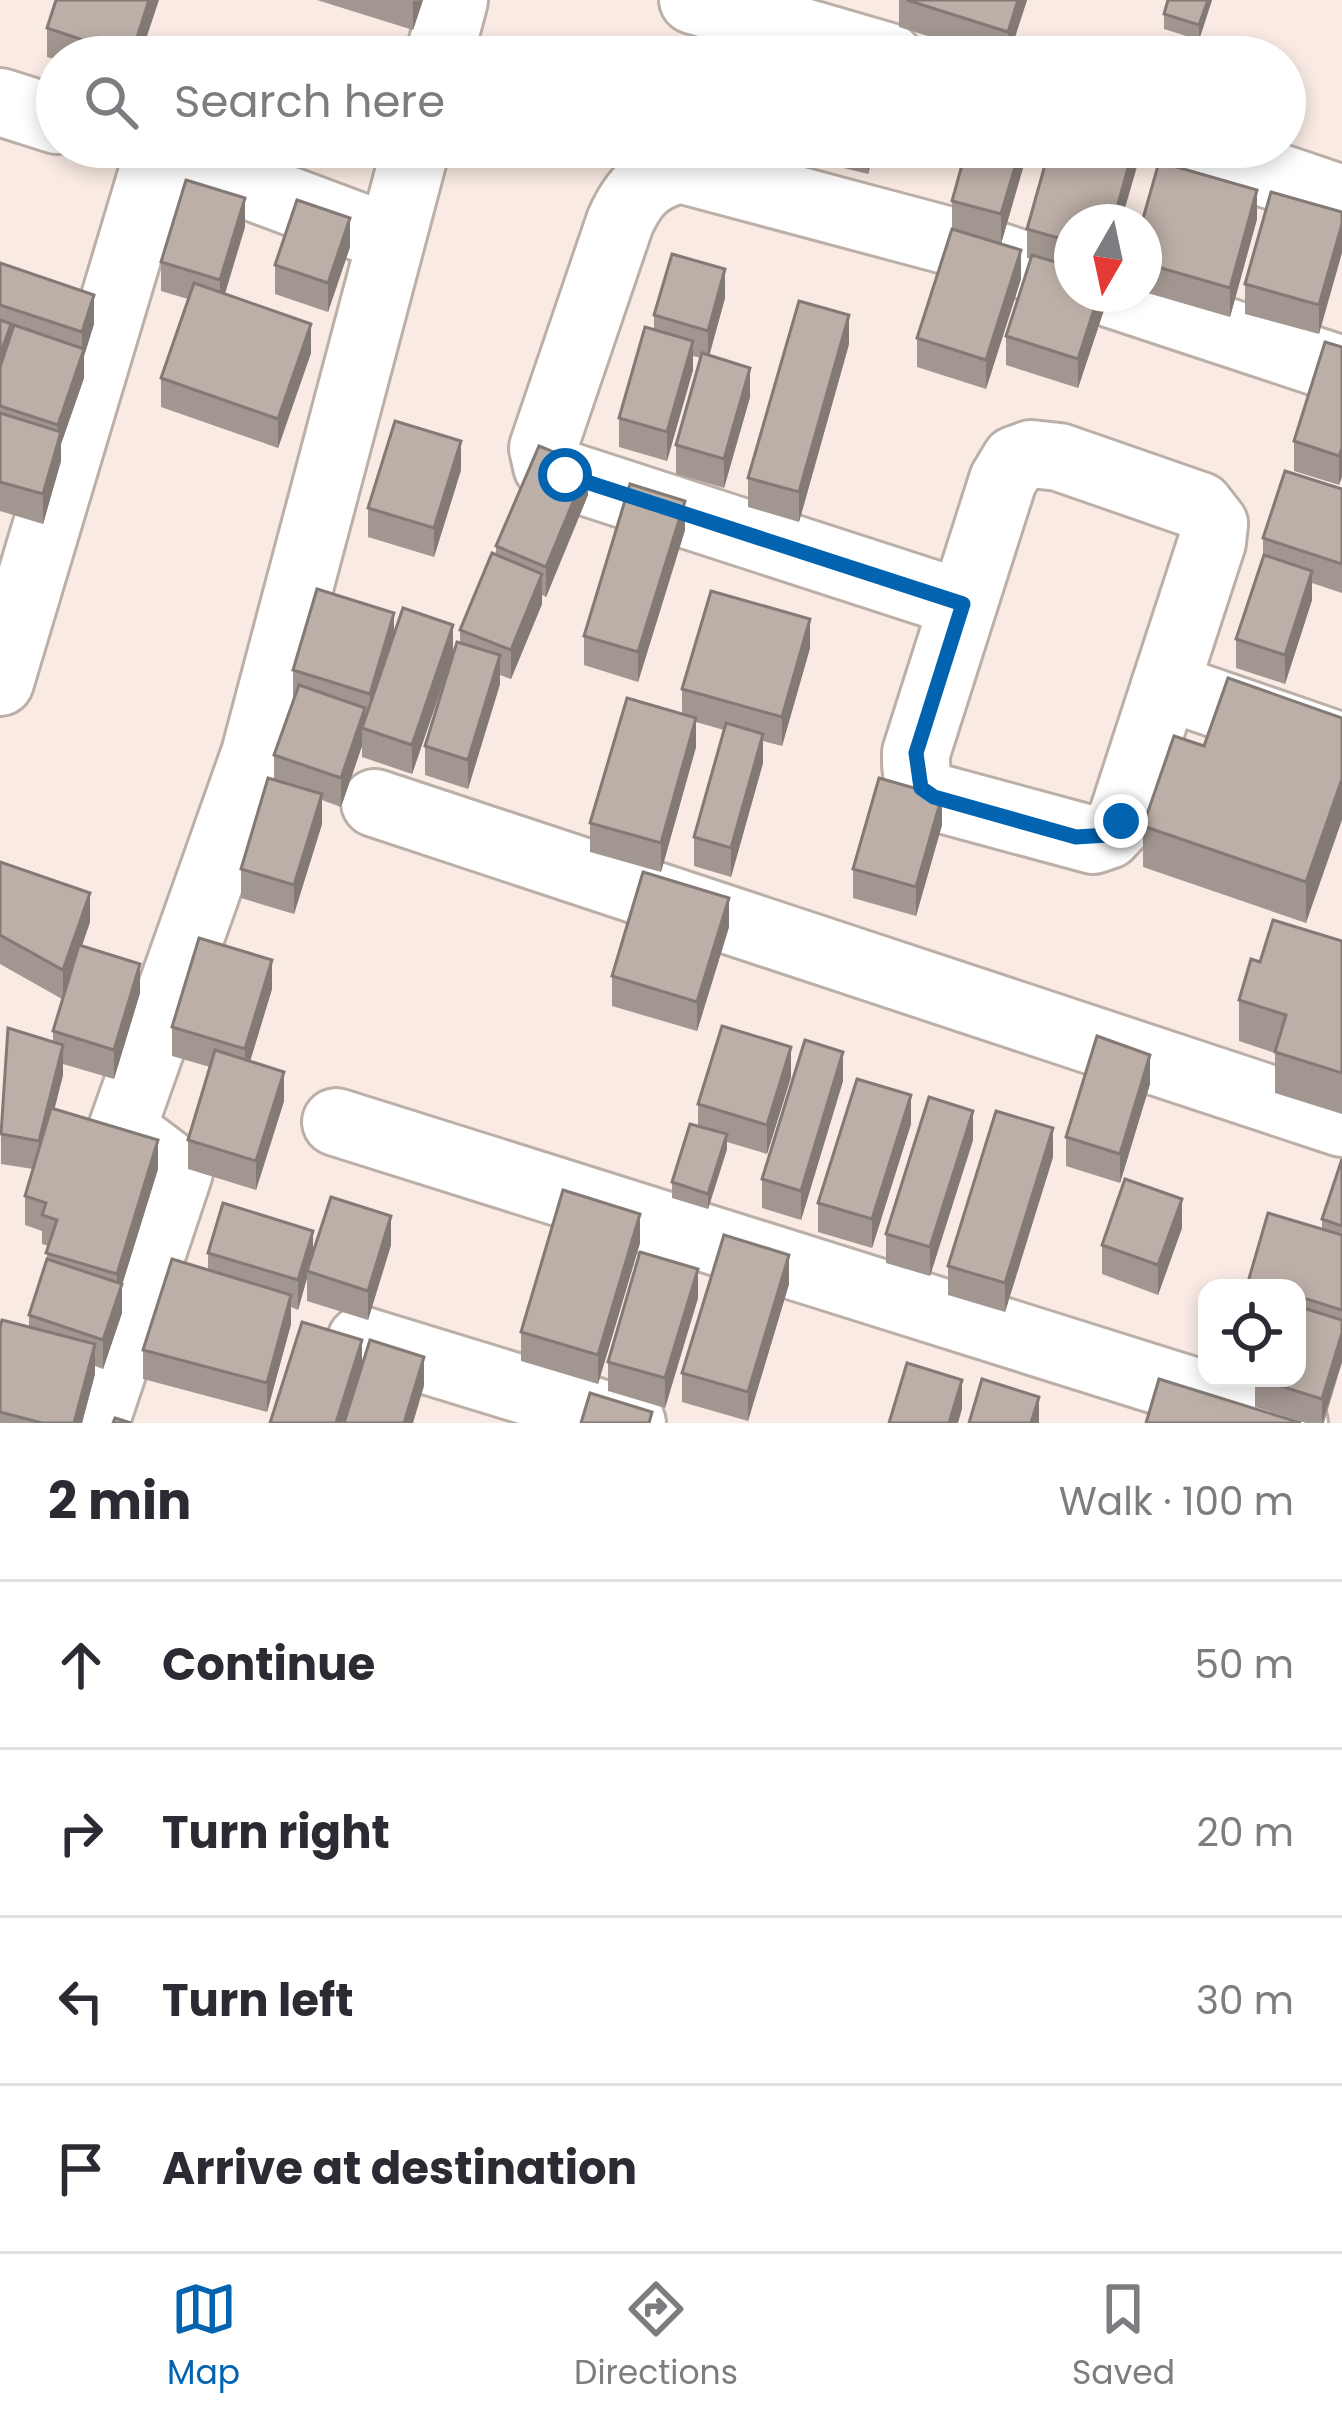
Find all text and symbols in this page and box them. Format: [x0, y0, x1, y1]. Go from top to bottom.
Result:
search box [36, 36, 1306, 168]
icon: search [78, 69, 144, 135]
text: Search here [174, 70, 445, 133]
north arrow [1054, 204, 1162, 312]
route start [538, 448, 592, 502]
route end [1094, 794, 1148, 848]
map controls [1198, 1279, 1306, 1387]
button: locate [1198, 1279, 1306, 1387]
text: 2 min [48, 1465, 191, 1537]
text: Walk · 100 m [1059, 1474, 1294, 1529]
icon: ahead [48, 1632, 114, 1698]
text: Continue [162, 1633, 375, 1696]
text: 50 m [1194, 1637, 1294, 1692]
icon: right [48, 1800, 114, 1866]
text: Turn right [162, 1801, 390, 1864]
text: 20 m [1196, 1805, 1294, 1860]
icon: left [48, 1968, 114, 2034]
text: Turn left [162, 1969, 354, 2032]
text: 30 m [1196, 1973, 1294, 2028]
icon: arrive [48, 2136, 114, 2202]
text: Arrive at destination [162, 2137, 637, 2200]
tab: Map [167, 2276, 240, 2398]
tab: Directions [574, 2276, 738, 2398]
tab: Saved [1072, 2276, 1175, 2398]

